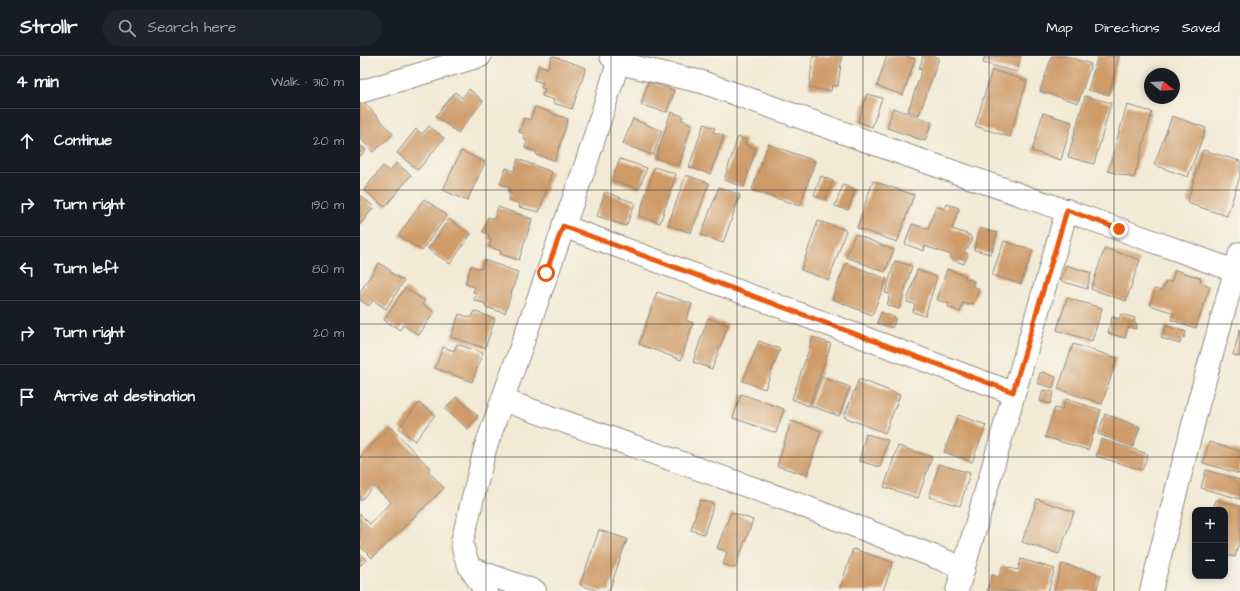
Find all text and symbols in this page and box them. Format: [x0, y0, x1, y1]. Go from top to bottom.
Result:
search box [102, 10, 382, 46]
text: Strollr [20, 14, 78, 41]
icon: search [116, 17, 138, 39]
text: Search here [148, 17, 236, 38]
text: Map [1046, 18, 1073, 38]
text: Directions [1095, 18, 1160, 38]
text: Saved [1182, 18, 1220, 38]
north arrow [1144, 68, 1180, 104]
text: 4 min [16, 70, 59, 94]
text: Walk · 310 m [271, 73, 344, 91]
icon: ahead [16, 130, 38, 152]
text: Continue [54, 130, 112, 151]
text: 20 m [313, 132, 344, 150]
icon: right [16, 194, 38, 216]
text: Turn right [54, 194, 125, 215]
text: 190 m [311, 196, 344, 214]
route end [1110, 220, 1128, 238]
icon: left [16, 258, 38, 280]
text: Turn left [54, 258, 118, 279]
text: 80 m [312, 260, 344, 278]
route start [537, 264, 555, 282]
icon: right [16, 322, 38, 344]
text: Turn right [54, 322, 125, 343]
text: 20 m [313, 324, 344, 342]
icon: arrive [16, 386, 38, 408]
text: Arrive at destination [54, 386, 195, 407]
map controls [1192, 507, 1228, 579]
button: + [1192, 507, 1228, 543]
button: − [1192, 543, 1228, 579]

